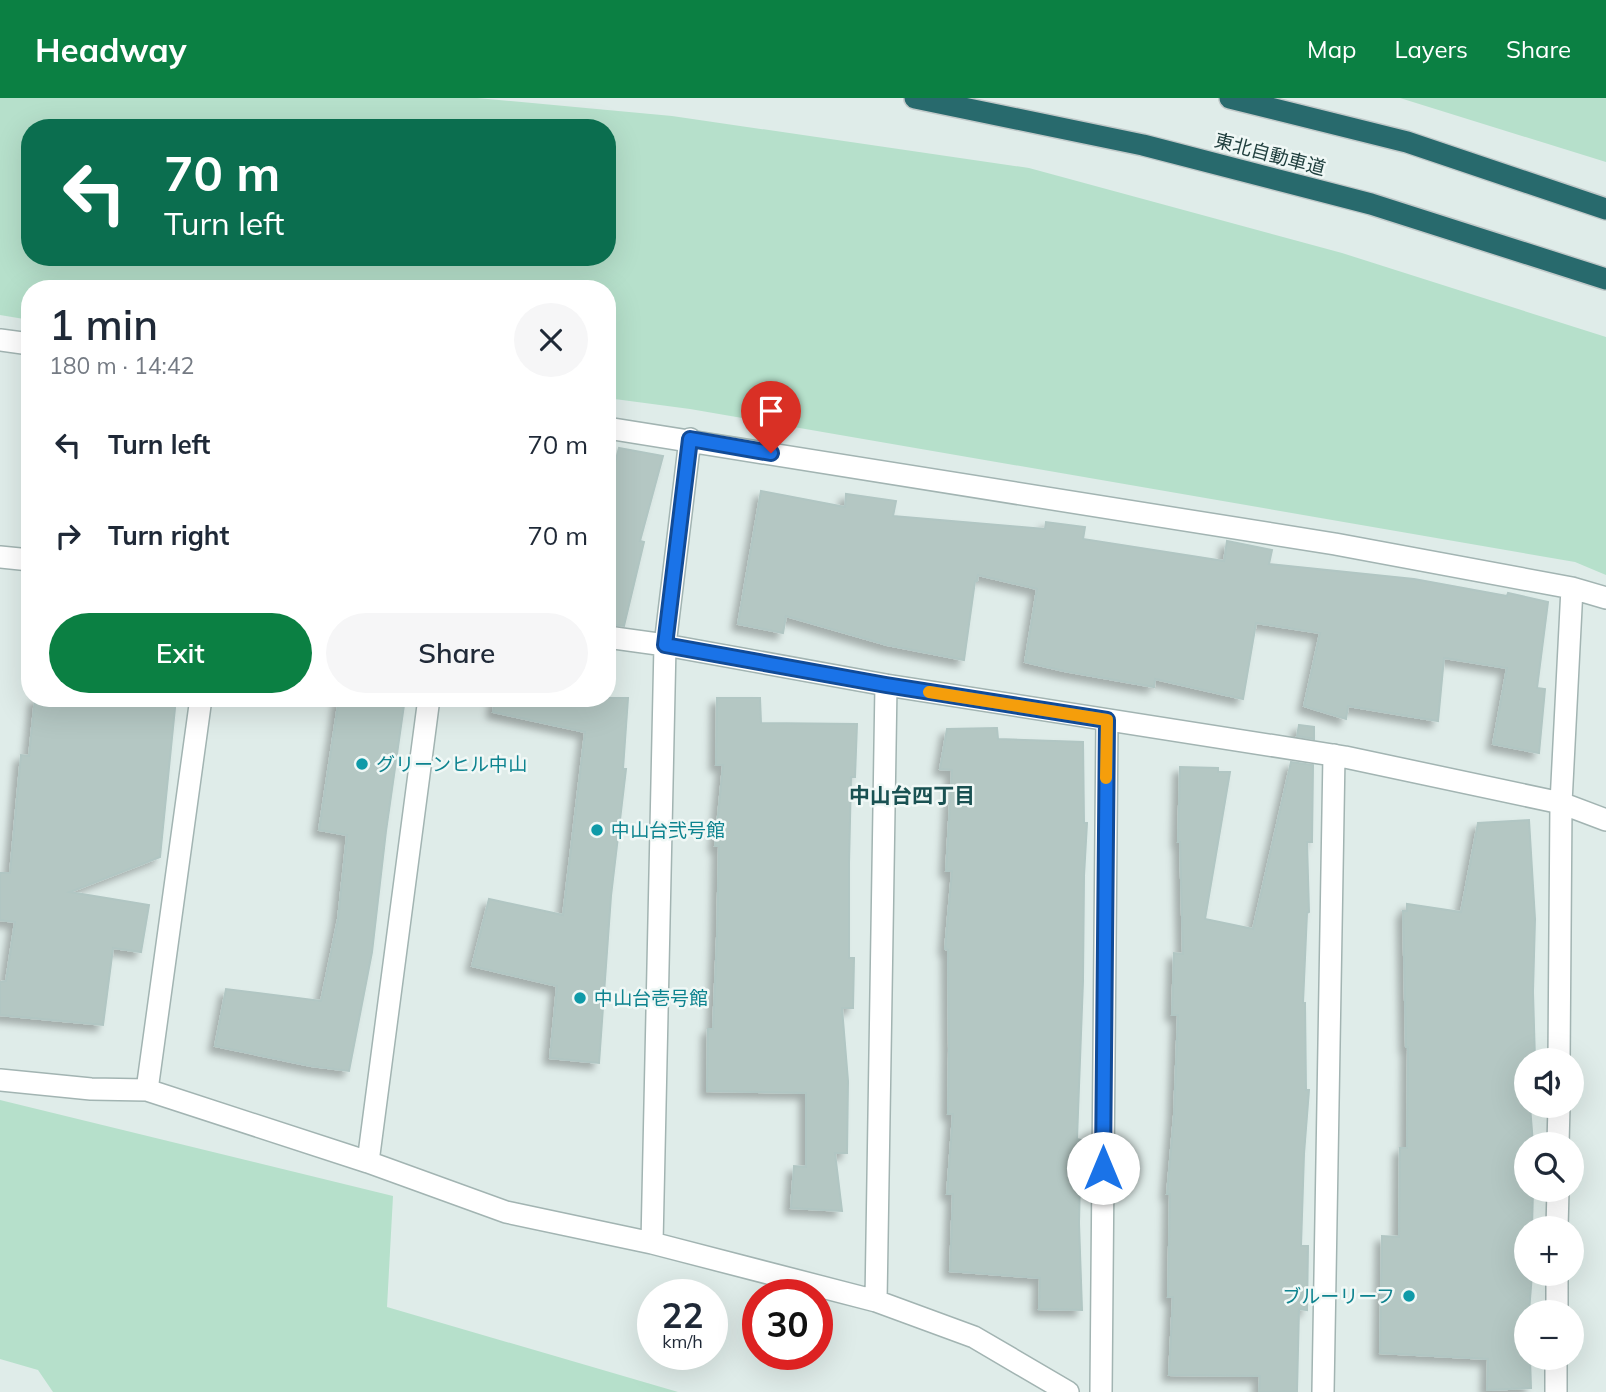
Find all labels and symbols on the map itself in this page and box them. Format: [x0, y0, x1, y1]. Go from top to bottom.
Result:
street label: 東北自動車道 [1212, 128, 1328, 180]
pin [741, 381, 801, 453]
place label: グリーンヒル中山 [376, 752, 527, 776]
marker: グリーンヒル中山 [354, 756, 370, 772]
district label: 中山台四丁目 [849, 782, 975, 808]
place label: 中山台弐号館 [611, 818, 725, 842]
marker: 中山台弐号館 [589, 822, 605, 838]
place label: 中山台壱号館 [594, 986, 708, 1010]
marker: 中山台壱号館 [572, 990, 588, 1006]
position arrow [1066, 1131, 1140, 1205]
speed limit sign: 30 [742, 1279, 833, 1370]
place label: ブルーリーフ [1282, 1284, 1395, 1308]
marker: ブルーリーフ [1401, 1288, 1417, 1304]

